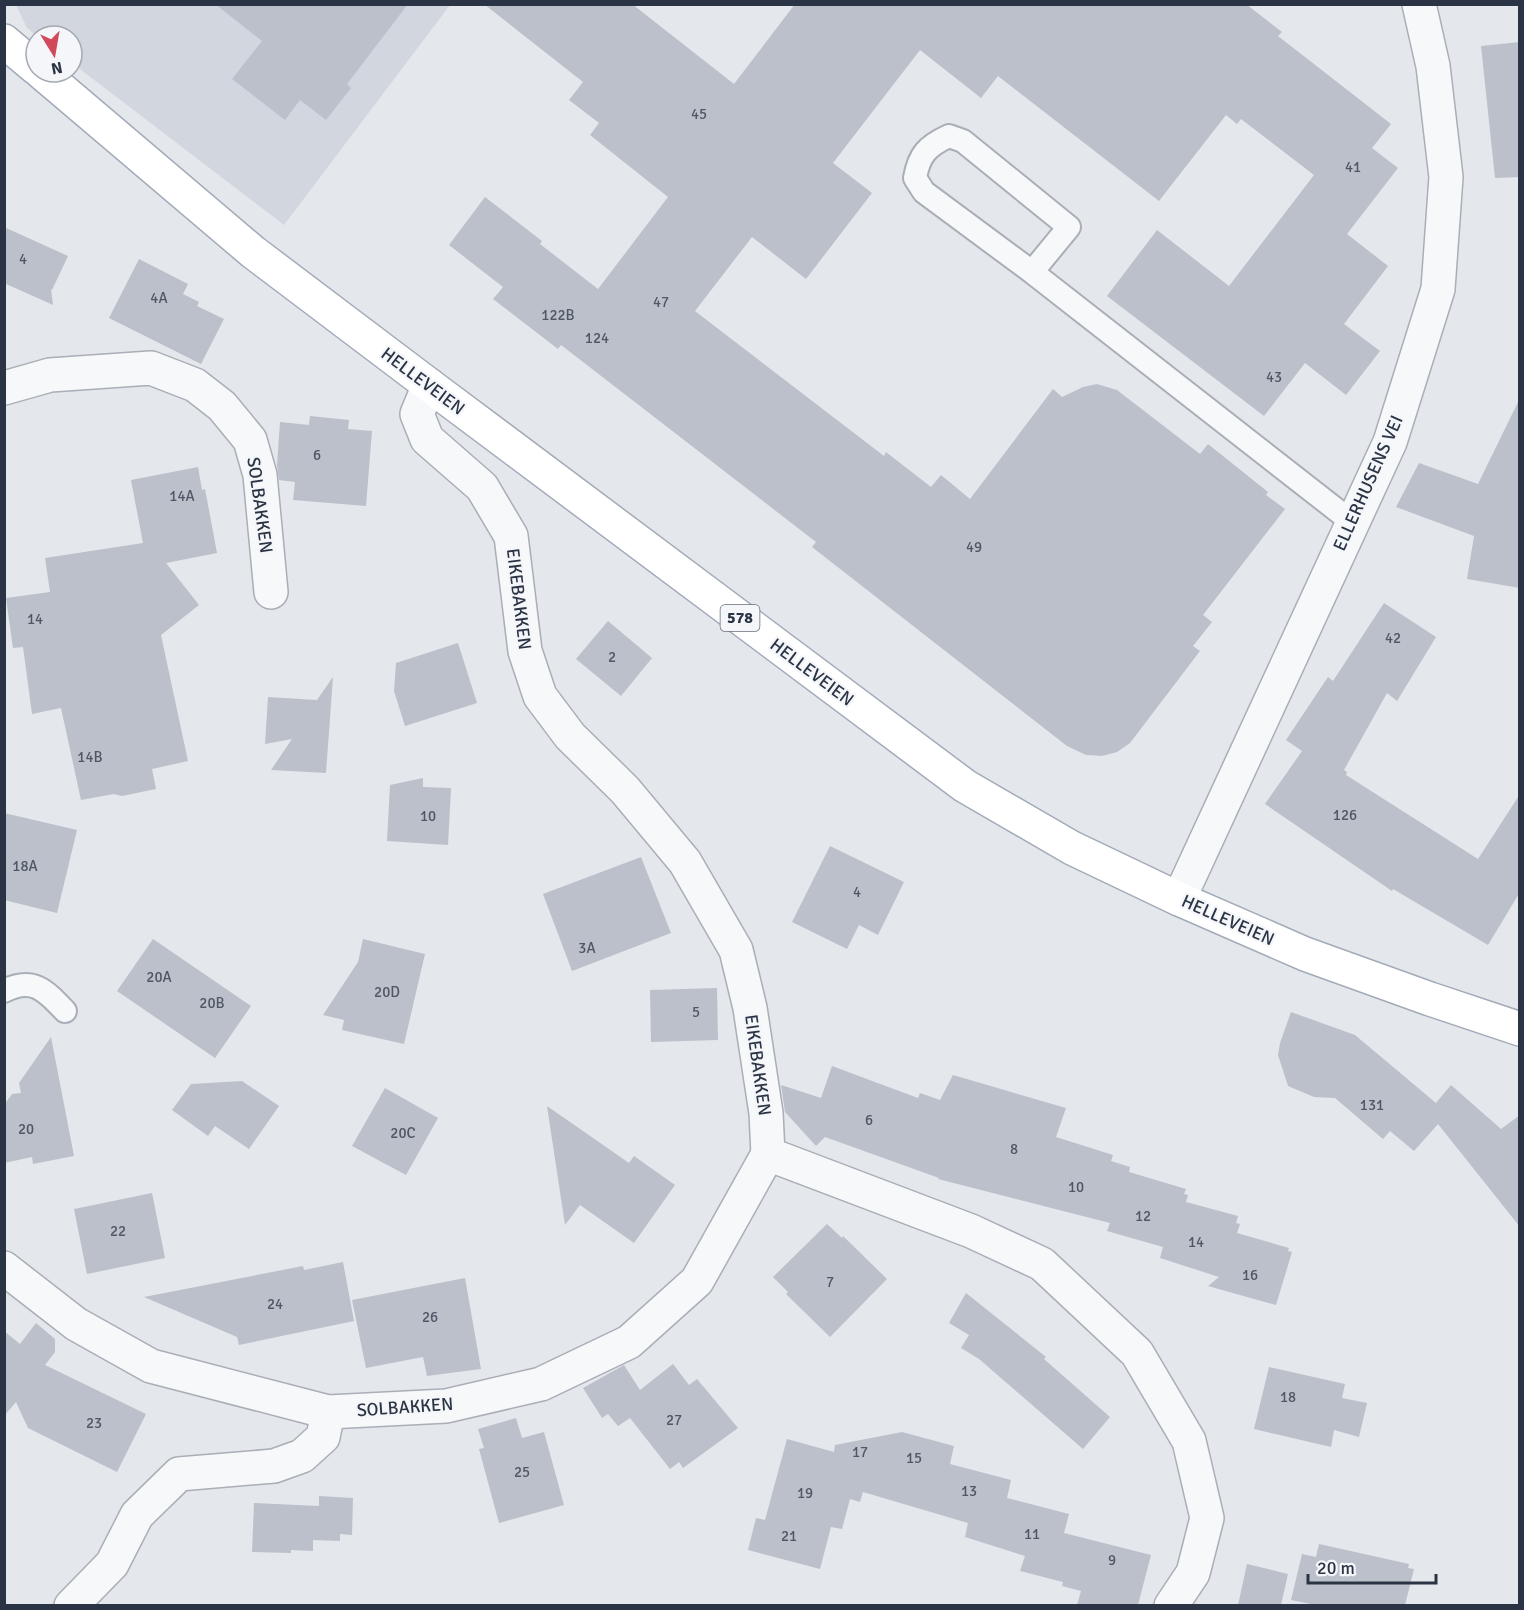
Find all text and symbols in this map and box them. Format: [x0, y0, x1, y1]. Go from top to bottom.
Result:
north arrow [24, 24, 84, 84]
text: N [49, 57, 64, 79]
house number: 45 [691, 105, 707, 123]
house number: 41 [1345, 158, 1361, 176]
house number: 4 [19, 250, 27, 268]
house number: 4A [150, 289, 168, 307]
house number: 47 [653, 293, 669, 311]
house number: 122B [541, 306, 575, 324]
house number: 124 [585, 329, 609, 347]
street label: HELLEVEIEN [377, 342, 469, 420]
house number: 43 [1266, 368, 1282, 386]
street label: ELLERHUSENS VEI [1328, 412, 1408, 554]
house number: 6 [313, 446, 321, 464]
street label: SOLBAKKEN [242, 456, 278, 554]
house number: 14A [169, 487, 195, 505]
house number: 49 [966, 538, 982, 556]
street label: EIKEBAKKEN [502, 547, 536, 651]
road number: 578 [720, 605, 760, 631]
house number: 14 [27, 610, 43, 628]
house number: 42 [1385, 629, 1401, 647]
street label: HELLEVEIEN [766, 633, 858, 711]
house number: 2 [608, 648, 616, 666]
house number: 14B [77, 748, 103, 766]
house number: 126 [1333, 806, 1357, 824]
house number: 10 [420, 807, 436, 825]
house number: 18A [12, 857, 38, 875]
house number: 4 [853, 883, 861, 901]
street label: HELLEVEIEN [1178, 890, 1278, 950]
house number: 3A [578, 939, 596, 957]
house number: 20A [146, 968, 172, 986]
house number: 20D [374, 983, 400, 1001]
house number: 20B [199, 994, 225, 1012]
house number: 5 [692, 1003, 700, 1021]
street label: EIKEBAKKEN [740, 1013, 776, 1117]
house number: 131 [1360, 1096, 1384, 1114]
house number: 6 [865, 1111, 873, 1129]
house number: 20 [18, 1120, 34, 1138]
house number: 20C [390, 1124, 416, 1142]
house number: 8 [1010, 1140, 1018, 1158]
house number: 10 [1068, 1178, 1084, 1196]
house number: 12 [1135, 1207, 1151, 1225]
house number: 22 [110, 1222, 126, 1240]
house number: 14 [1188, 1233, 1204, 1251]
house number: 16 [1242, 1266, 1258, 1284]
house number: 7 [826, 1273, 834, 1291]
house number: 24 [267, 1295, 283, 1313]
house number: 26 [422, 1308, 438, 1326]
house number: 18 [1280, 1388, 1296, 1406]
street label: SOLBAKKEN [356, 1393, 454, 1421]
house number: 27 [666, 1411, 682, 1429]
house number: 23 [86, 1414, 102, 1432]
house number: 17 [852, 1443, 868, 1461]
house number: 15 [906, 1449, 922, 1467]
house number: 25 [514, 1463, 530, 1481]
house number: 13 [961, 1482, 977, 1500]
house number: 19 [797, 1484, 813, 1502]
house number: 11 [1024, 1525, 1040, 1543]
house number: 21 [781, 1527, 797, 1545]
scale bar [1308, 1547, 1436, 1585]
house number: 9 [1108, 1551, 1116, 1569]
text: 20 m [1317, 1557, 1355, 1579]

